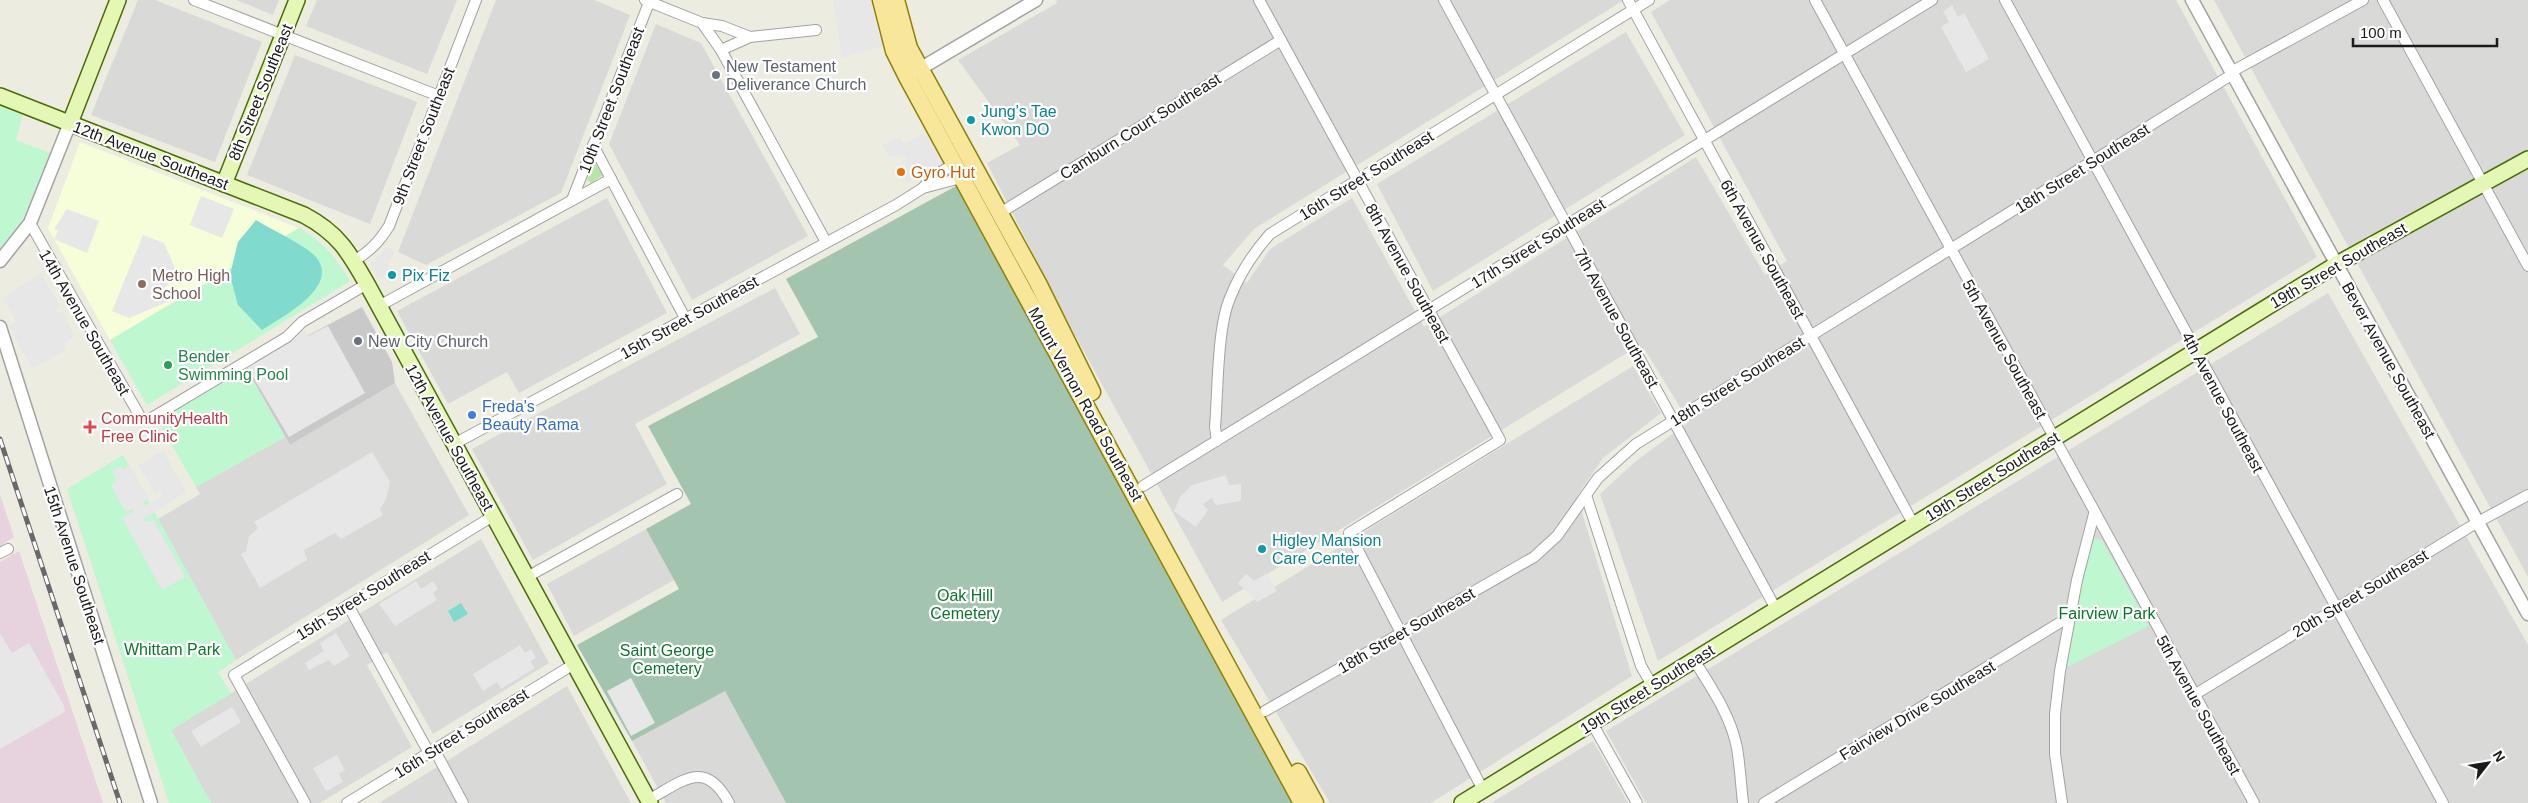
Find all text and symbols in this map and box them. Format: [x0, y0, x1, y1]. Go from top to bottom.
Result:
scale bar [2353, 15, 2497, 47]
street label: 8th Street Southeast [225, 21, 296, 163]
street label: 10th Street Southeast [576, 24, 647, 175]
text: 100 m [2360, 24, 2402, 41]
place label: New Testament Deliverance Church [726, 58, 867, 93]
street label: 9th Street Southeast [389, 65, 458, 207]
marker: New Testament Deliverance Church [710, 69, 722, 81]
street label: Camburn Court Southeast [1057, 70, 1224, 183]
place label: Jung's Tae Kwon DO [981, 103, 1057, 138]
marker: Jung's Tae Kwon DO [965, 114, 977, 126]
street label: 12th Avenue Southeast [71, 118, 231, 193]
street label: 18th Street Southeast [2012, 120, 2153, 217]
street label: 16th Street Southeast [1296, 127, 1437, 224]
place label: Gyro Hut [911, 164, 976, 181]
marker: Gyro Hut [895, 166, 907, 178]
street label: 6th Avenue Southeast [1717, 177, 1808, 322]
street label: 17th Street Southeast [1468, 195, 1609, 292]
street label: 8th Avenue Southeast [1362, 201, 1453, 346]
street label: 19th Street Southeast [2267, 219, 2410, 311]
street label: 14th Avenue Southeast [36, 246, 133, 399]
street label: 7th Avenue Southeast [1571, 246, 1662, 391]
place label: Metro High School [152, 267, 230, 302]
place label: Pix Fiz [402, 267, 450, 284]
marker: Pix Fiz [386, 269, 398, 281]
street label: 15th Street Southeast [617, 272, 762, 362]
street label: 5th Avenue Southeast [1959, 277, 2050, 422]
marker: Metro High School [136, 278, 148, 290]
street label: Bever Avenue Southeast [2339, 279, 2439, 442]
street label: Mount Vernon Road Southeast [1025, 304, 1146, 505]
street label: 4th Avenue Southeast [2178, 329, 2267, 476]
place label: New City Church [368, 333, 488, 350]
street label: 18th Street Southeast [1667, 333, 1808, 430]
marker: New City Church [352, 335, 364, 347]
place label: Bender Swimming Pool [178, 348, 288, 383]
marker: Bender Swimming Pool [162, 359, 174, 371]
street label: 12th Avenue Southeast [402, 361, 497, 514]
place label: Freda's Beauty Rama [482, 398, 579, 433]
marker: Freda's Beauty Rama [466, 409, 478, 421]
place label: CommunityHealth Free Clinic [101, 410, 228, 445]
marker: CommunityHealth Free Clinic [83, 420, 97, 434]
street label: 19th Street Southeast [1922, 428, 2063, 525]
street label: 15th Avenue Southeast [41, 484, 108, 647]
place label: Higley Mansion Care Center [1272, 532, 1381, 567]
marker: Higley Mansion Care Center [1256, 543, 1268, 555]
street label: 20th Street Southeast [2290, 546, 2431, 641]
street label: 15th Street Southeast [293, 547, 434, 644]
street label: 18th Street Southeast [1335, 584, 1478, 676]
park label: Oak Hill Cemetery [930, 587, 1000, 622]
park label: Fairview Park [2059, 605, 2156, 622]
street label: 5th Avenue Southeast [2153, 633, 2244, 778]
park label: Whittam Park [124, 641, 221, 658]
street label: 19th Street Southeast [1577, 641, 1718, 738]
park label: Saint George Cemetery [620, 642, 714, 677]
street label: Fairview Drive Southeast [1837, 657, 1998, 764]
street label: 16th Street Southeast [391, 685, 532, 782]
north arrow [2463, 738, 2513, 788]
text: N [2490, 748, 2509, 765]

